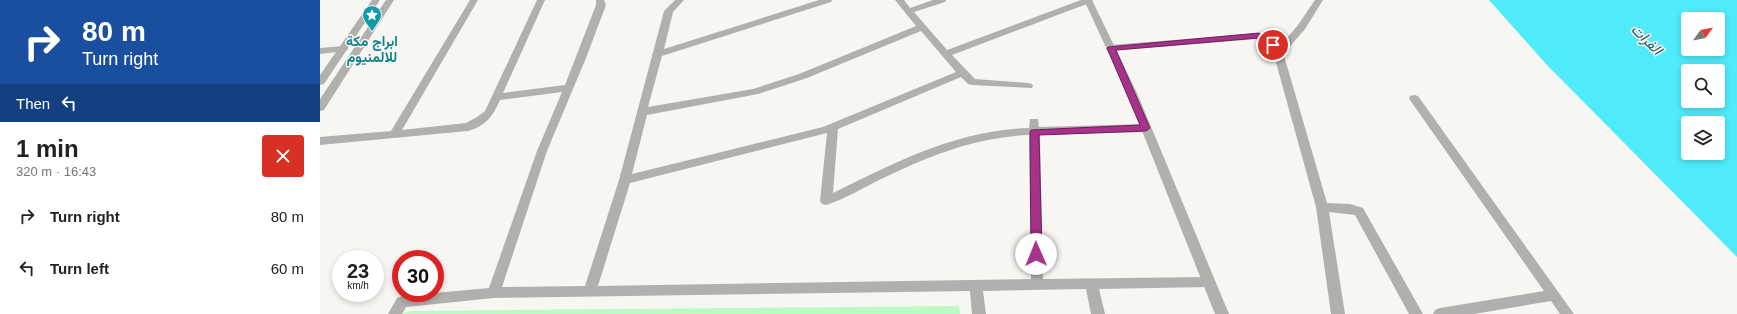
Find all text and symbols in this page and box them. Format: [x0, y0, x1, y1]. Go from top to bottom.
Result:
place icon: ابراج مكة للالمنيوم [361, 4, 383, 32]
north arrow [1681, 12, 1725, 56]
map controls [1681, 12, 1725, 160]
icon: right [16, 16, 68, 68]
text: 80 m [82, 16, 146, 47]
water label: الفرات [1627, 20, 1667, 60]
pin [1256, 28, 1290, 62]
place label: ابراج مكة للالمنيوم [346, 33, 398, 66]
icon: arrive [1262, 34, 1284, 56]
text: Turn right [82, 49, 158, 69]
button: search [1681, 64, 1725, 108]
icon: left [58, 92, 80, 114]
text: Then [16, 95, 50, 112]
button: layers [1681, 116, 1725, 160]
text: 1 min [16, 135, 79, 162]
button: close [262, 135, 304, 177]
text: 320 m · 16:43 [16, 164, 96, 179]
icon: right [16, 205, 38, 227]
text: Turn right [50, 208, 120, 225]
text: 80 m [271, 208, 304, 225]
position arrow [1015, 233, 1057, 275]
speed limit sign: 30 [392, 250, 444, 302]
icon: left [16, 257, 38, 279]
text: Turn left [50, 260, 109, 277]
text: 60 m [271, 260, 304, 277]
text: 23 [347, 260, 369, 282]
text: km/h [347, 280, 369, 291]

